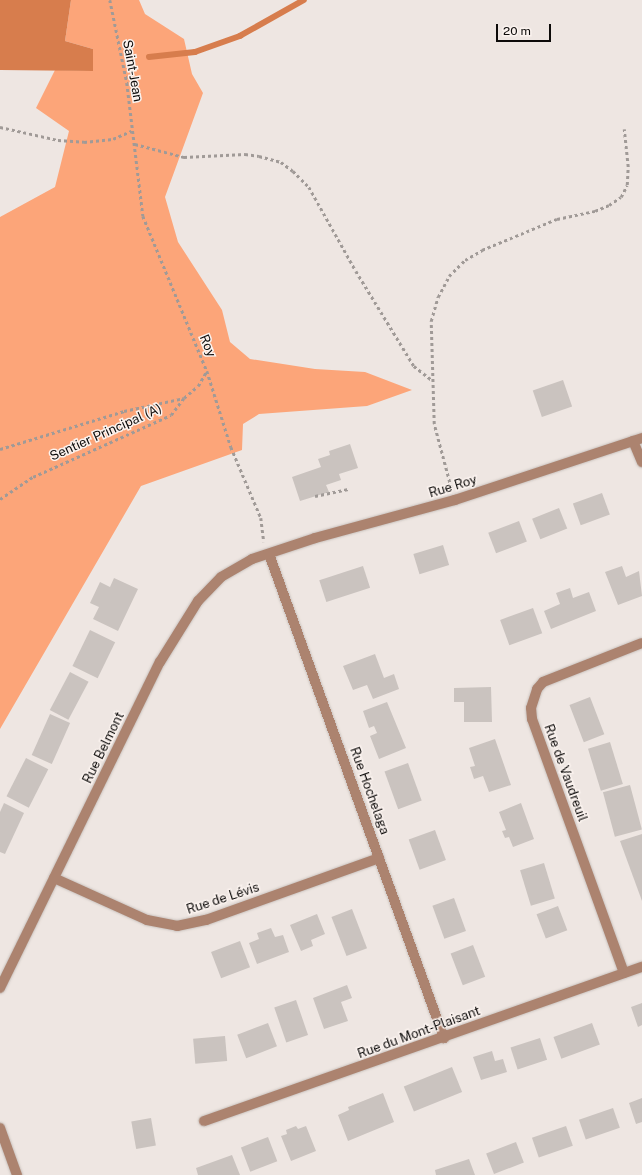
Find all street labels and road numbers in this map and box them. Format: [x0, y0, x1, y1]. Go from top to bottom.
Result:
street label: Saint-Jean [119, 39, 145, 103]
street label: Roy [195, 333, 219, 359]
street label: Sentier Principal (A) [48, 401, 164, 465]
street label: Rue Roy [427, 472, 479, 502]
street label: Rue Belmont [80, 710, 128, 786]
street label: Rue de Vaudreuil [540, 722, 590, 824]
street label: Rue Hochelaga [346, 745, 392, 837]
street label: Rue de Lévis [185, 880, 261, 918]
street label: Rue du Mont-Plaisant [355, 1004, 483, 1062]

